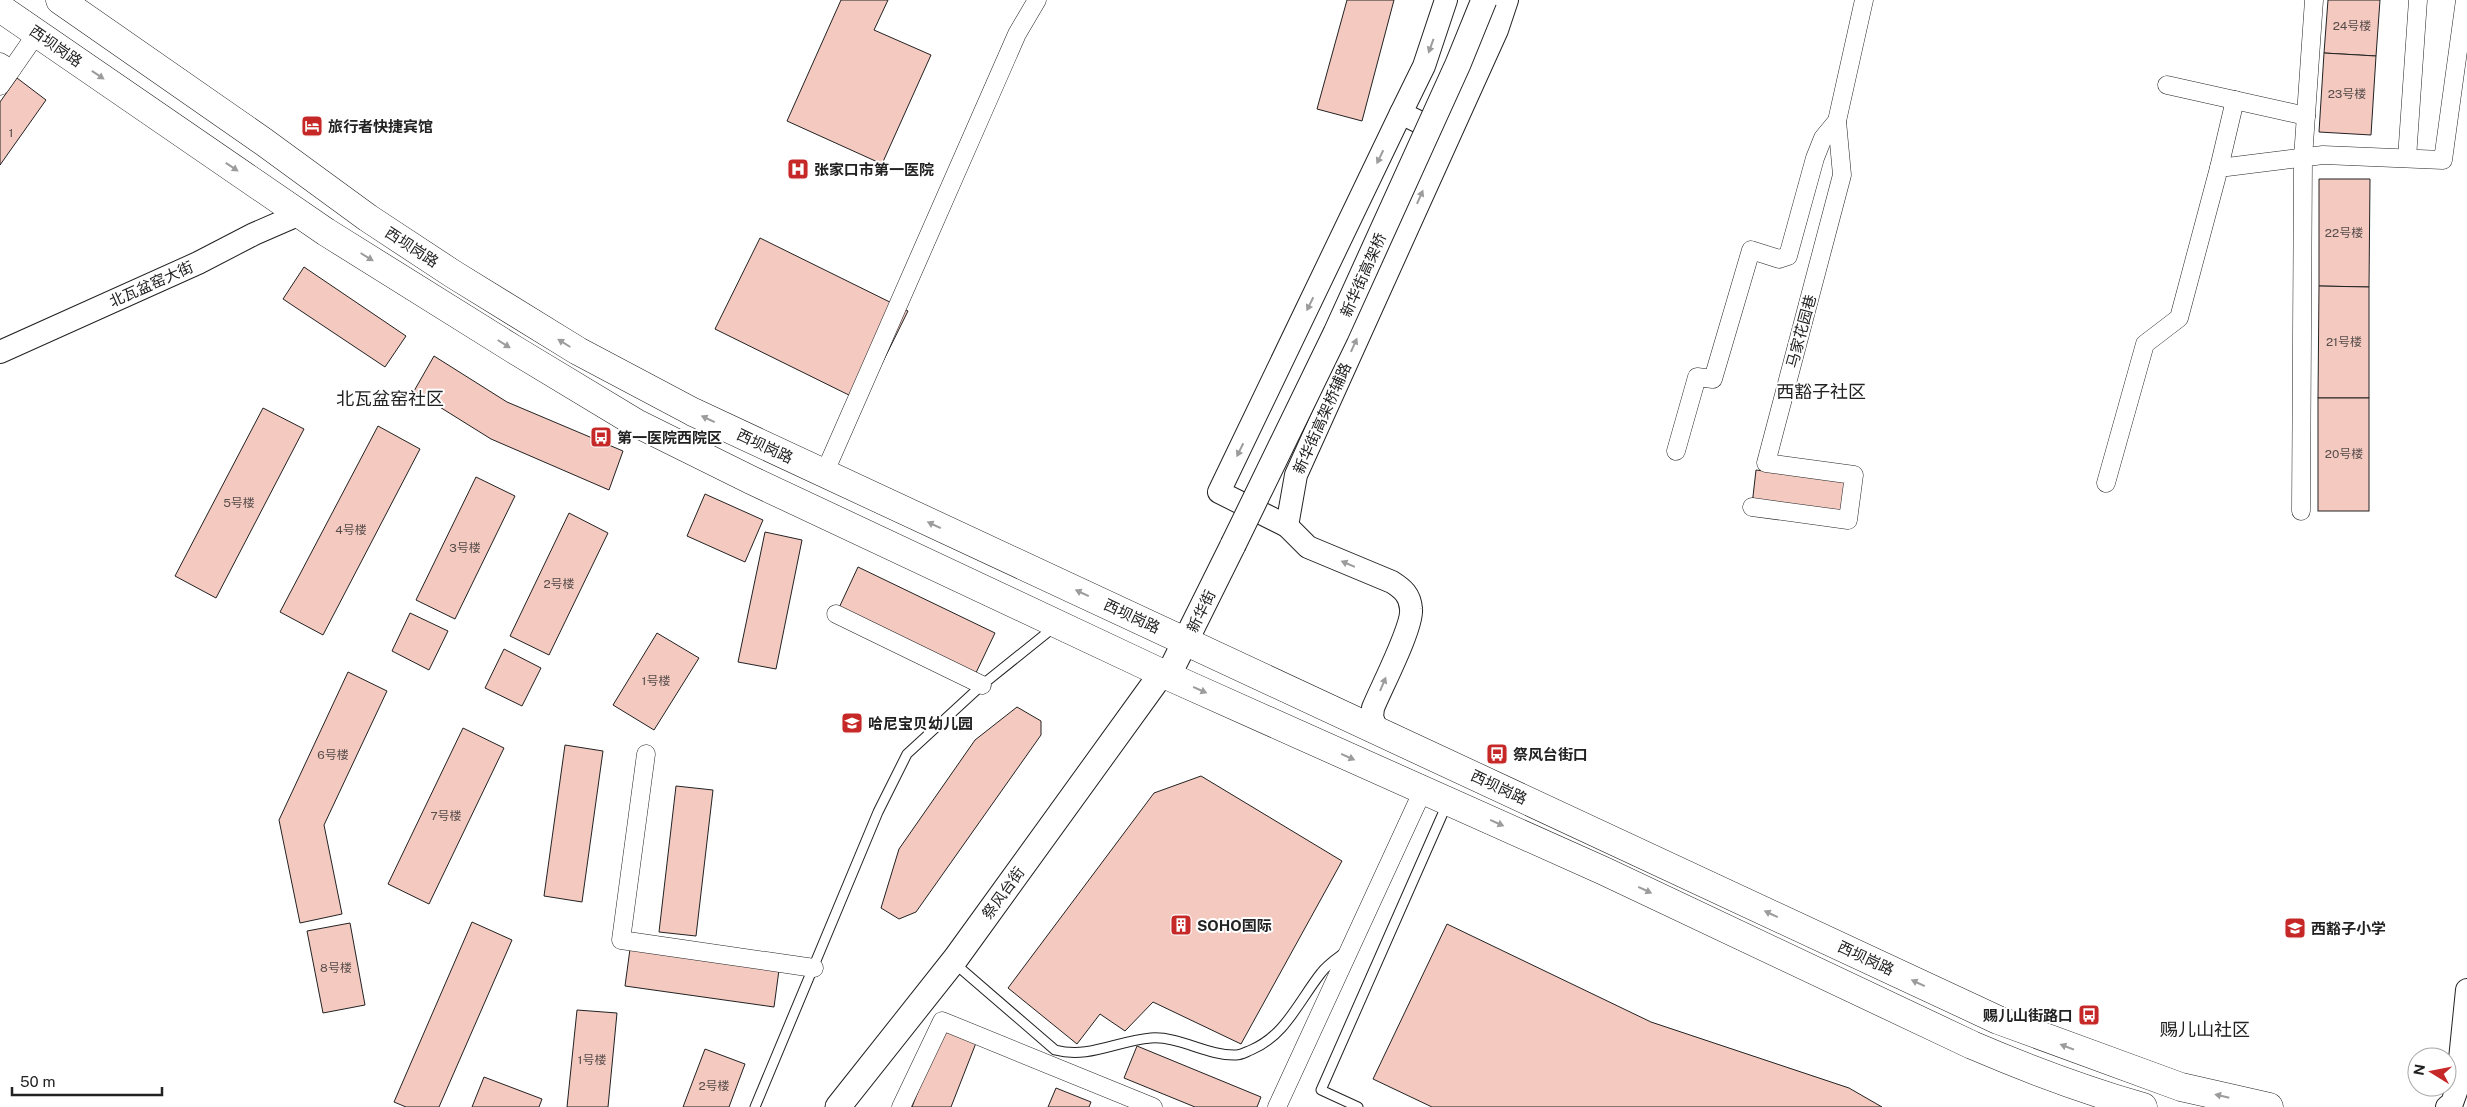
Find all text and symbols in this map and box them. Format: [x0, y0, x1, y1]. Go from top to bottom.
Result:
house number: 24号楼 [2333, 19, 2371, 33]
street label: 西坝岗路 [27, 22, 85, 70]
one-way arrow [1427, 39, 1434, 54]
one-way arrow [91, 70, 105, 80]
house number: 23号楼 [2328, 87, 2366, 101]
hotel icon: 旅行者快捷宾馆 [300, 114, 324, 138]
place label: 旅行者快捷宾馆 [328, 118, 433, 135]
house number: 1 [9, 126, 13, 140]
one-way arrow [1376, 150, 1384, 164]
hospital icon: 张家口市第一医院 [786, 157, 810, 181]
place label: 张家口市第一医院 [814, 161, 934, 178]
one-way arrow [225, 162, 239, 172]
one-way arrow [1416, 190, 1424, 204]
street label: 西坝岗路 [382, 224, 442, 270]
house number: 22号楼 [2325, 226, 2363, 240]
street label: 新华街高架桥 [1337, 230, 1389, 320]
one-way arrow [360, 253, 373, 262]
street label: 北瓦盆窑大街 [106, 258, 196, 310]
street label: 马家花园巷 [1783, 293, 1819, 369]
one-way arrow [1305, 297, 1313, 311]
house number: 21号楼 [2326, 335, 2362, 349]
one-way arrow [558, 338, 571, 347]
one-way arrow [1350, 338, 1358, 352]
one-way arrow [498, 339, 511, 349]
street label: 新华街高架桥辅路 [1290, 360, 1354, 476]
district label: 西豁子社区 [1776, 381, 1866, 402]
district label: 北瓦盆窑社区 [336, 388, 444, 409]
one-way arrow [701, 415, 715, 423]
bus stop icon: 第一医院西院区 [589, 425, 613, 449]
street label: 西坝岗路 [734, 426, 796, 466]
place label: 第一医院西院区 [617, 429, 722, 446]
one-way arrow [1235, 443, 1243, 457]
house number: 20号楼 [2325, 447, 2363, 461]
house number: 5号楼 [223, 496, 255, 510]
one-way arrow [927, 521, 941, 529]
house number: 4号楼 [335, 523, 367, 537]
house number: 3号楼 [449, 541, 481, 555]
one-way arrow [1341, 559, 1356, 567]
house number: 2号楼 [543, 577, 575, 591]
street label: 新华街 [1183, 587, 1219, 635]
one-way arrow [1075, 588, 1089, 596]
street label: 西坝岗路 [1101, 596, 1163, 636]
house number: 1号楼 [642, 674, 670, 688]
one-way arrow [1380, 677, 1388, 691]
one-way arrow [1193, 687, 1207, 695]
school or university icon: 哈尼宝贝幼儿园 [840, 711, 864, 735]
place label: 哈尼宝贝幼儿园 [868, 715, 973, 732]
bus stop icon: 祭风台街口 [1485, 742, 1509, 766]
place label: 祭风台街口 [1513, 746, 1588, 763]
house number: 6号楼 [317, 748, 349, 762]
one-way arrow [1341, 753, 1355, 761]
street label: 西坝岗路 [1468, 767, 1530, 807]
house number: 7号楼 [430, 809, 462, 823]
one-way arrow [1490, 819, 1504, 827]
street label: 祭风台街 [978, 864, 1028, 922]
one-way arrow [1637, 886, 1652, 894]
one-way arrow [1764, 909, 1778, 917]
building icon: SOHO国际 [1169, 913, 1193, 937]
school or university icon: 西豁子小学 [2283, 916, 2307, 940]
place label: SOHO国际 [1197, 917, 1272, 934]
place label: 西豁子小学 [2311, 920, 2386, 937]
street label: 西坝岗路 [1835, 938, 1897, 978]
house number: 8号楼 [320, 961, 352, 975]
one-way arrow [1911, 978, 1925, 986]
bus stop icon: 赐儿山街路口 [2077, 1003, 2101, 1027]
place label: 赐儿山街路口 [1982, 1007, 2073, 1024]
district label: 赐儿山社区 [2160, 1019, 2250, 1040]
one-way arrow [2060, 1042, 2075, 1050]
north arrow [2407, 1047, 2457, 1097]
house number: 1号楼 [578, 1053, 606, 1067]
text: N [2410, 1063, 2428, 1077]
scale bar [12, 1064, 162, 1096]
text: 50 m [20, 1073, 55, 1090]
house number: 2号楼 [698, 1079, 730, 1093]
one-way arrow [2214, 1092, 2229, 1100]

